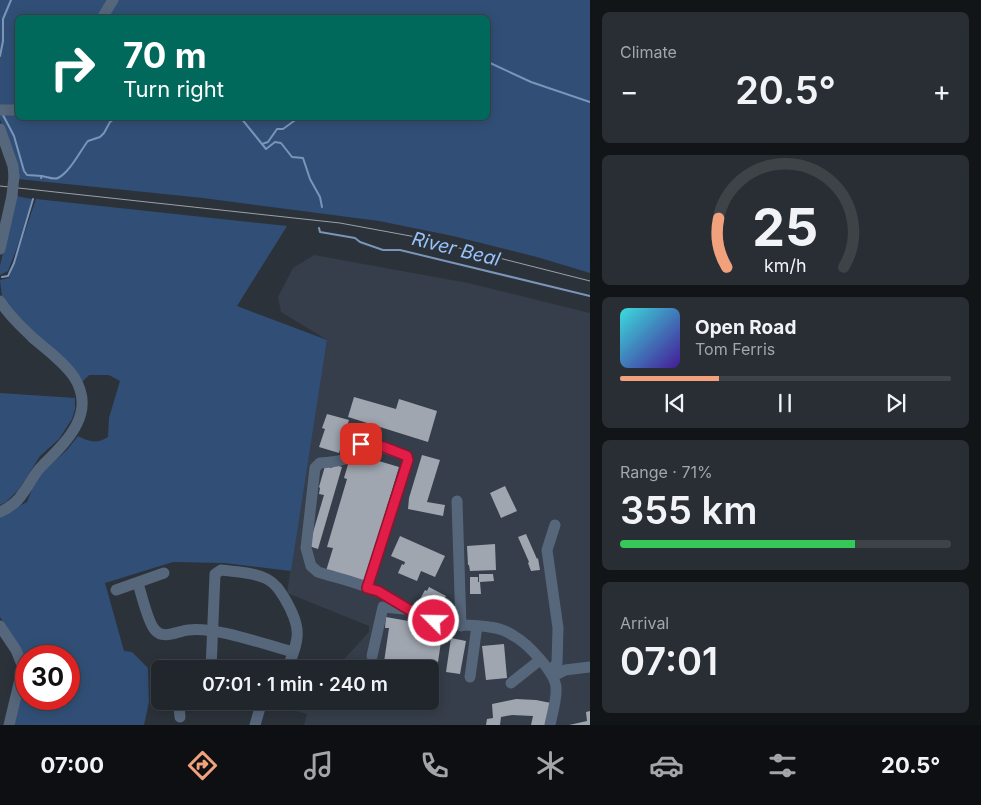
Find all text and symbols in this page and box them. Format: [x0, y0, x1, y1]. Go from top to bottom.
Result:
text: 70 m [123, 34, 207, 76]
icon: right [40, 35, 105, 100]
text: Climate [620, 42, 677, 62]
text: 20.5° [735, 67, 836, 113]
text: − [620, 74, 639, 108]
text: + [932, 74, 951, 108]
text: Turn right [123, 76, 224, 102]
text: 25 [753, 196, 819, 259]
water label: River Beal [409, 227, 503, 271]
text: km/h [764, 255, 807, 276]
text: Open Road [695, 316, 796, 339]
text: Tom Ferris [695, 339, 775, 359]
icon: previous [661, 389, 689, 417]
icon: pause [771, 389, 799, 417]
icon: next [882, 389, 910, 417]
pin [340, 423, 382, 465]
icon: arrive [347, 430, 375, 458]
text: Range · 71% [620, 462, 713, 482]
text: 355 km [620, 487, 757, 533]
position arrow [407, 594, 459, 646]
text: Arrival [620, 613, 669, 633]
text: 07:01 [620, 638, 718, 684]
speed limit sign: 30 [15, 645, 80, 710]
text: 07:01 · 1 min · 240 m [202, 673, 388, 696]
icon: directions [185, 748, 220, 783]
icon: music [301, 748, 336, 783]
icon: phone [417, 748, 452, 783]
icon: climate [533, 748, 568, 783]
icon: car [649, 748, 684, 783]
icon: filters [765, 748, 800, 783]
text: 07:00 [41, 752, 104, 778]
text: 20.5° [881, 752, 940, 778]

